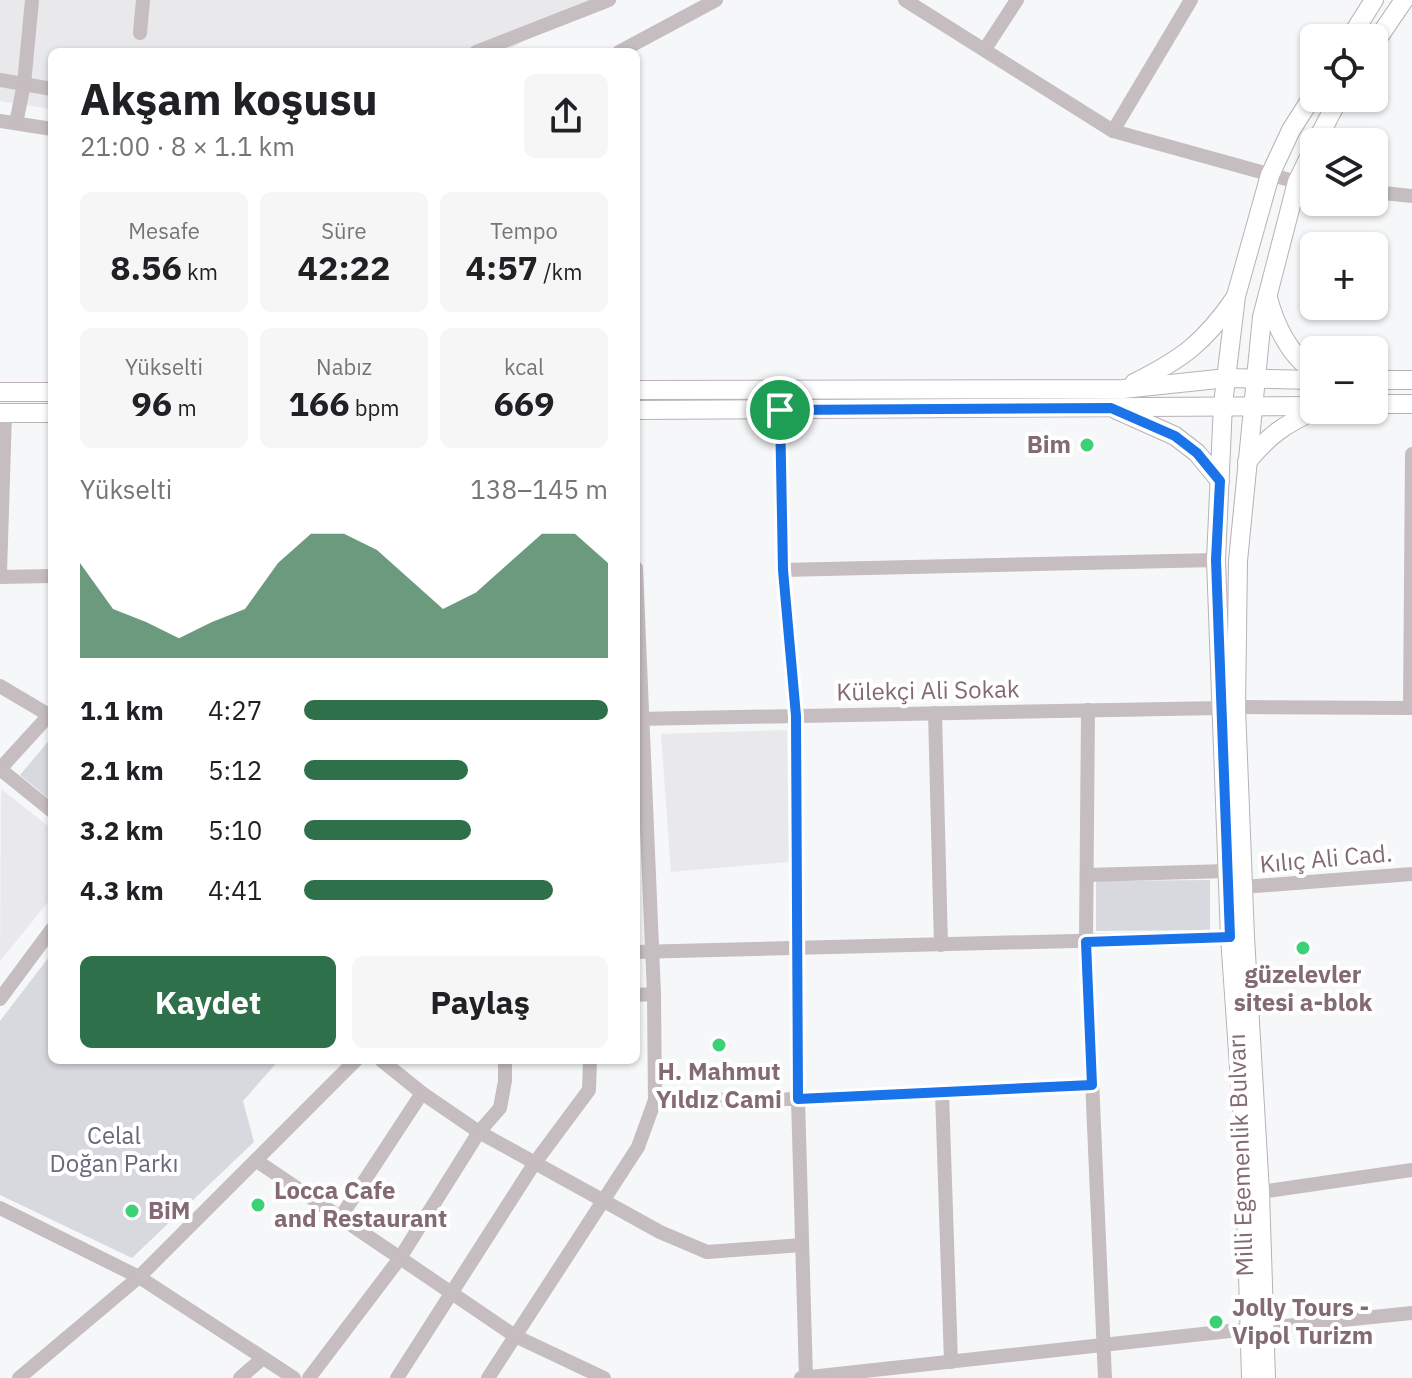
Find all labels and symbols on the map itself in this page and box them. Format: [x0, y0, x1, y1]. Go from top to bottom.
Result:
pin [746, 376, 814, 444]
place label: Bim [1027, 428, 1071, 460]
marker: Bim [1078, 436, 1096, 454]
street label: Külekçi Ali Sokak [836, 672, 1020, 708]
street label: Kılıç Ali Cad. [1258, 836, 1394, 880]
marker: güzelevler sitesi a-blok [1294, 939, 1312, 957]
place label: güzelevler sitesi a-blok [1234, 958, 1372, 1018]
street label: Milli Egemenlik Bulvarı [1220, 1033, 1260, 1277]
marker: H. Mahmut Yıldız Cami [710, 1036, 728, 1054]
place label: H. Mahmut Yıldız Cami [656, 1055, 782, 1115]
park label: Celal Doğan Parkı [50, 1119, 178, 1179]
place label: Locca Cafe and Restaurant [274, 1174, 447, 1234]
place label: BiM [148, 1194, 191, 1226]
marker: Locca Cafe and Restaurant [249, 1196, 267, 1214]
marker: BiM [123, 1202, 141, 1220]
place label: Jolly Tours - Vipol Turizm [1232, 1291, 1373, 1351]
marker: Jolly Tours - Vipol Turizm [1207, 1313, 1225, 1331]

